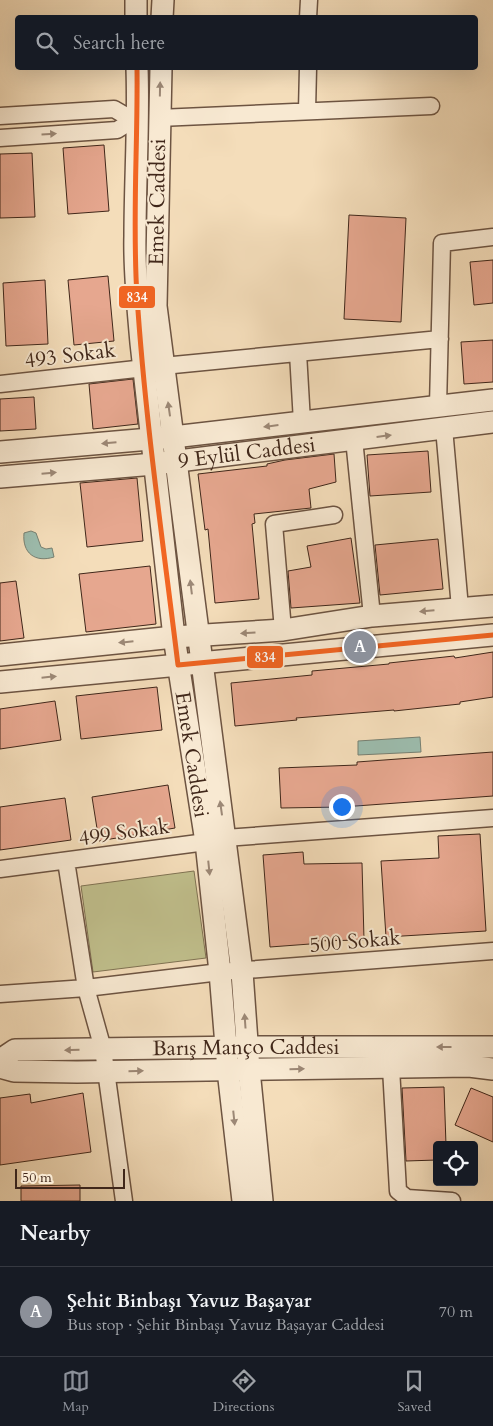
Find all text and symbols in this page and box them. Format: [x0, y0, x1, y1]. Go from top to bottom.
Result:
search box [15, 15, 478, 70]
icon: search [33, 29, 61, 57]
text: Search here [73, 30, 165, 56]
one-way arrow [156, 81, 164, 97]
one-way arrow [41, 130, 57, 138]
street label: Emek Caddesi [142, 138, 173, 266]
line badge: 834 [118, 285, 156, 309]
text: 834 [126, 288, 148, 307]
street label: 493 Sokak [23, 335, 118, 375]
one-way arrow [165, 400, 173, 416]
one-way arrow [262, 422, 278, 430]
street label: 9 Eylül Caddesi [176, 430, 317, 476]
one-way arrow [376, 432, 392, 440]
one-way arrow [101, 439, 117, 447]
one-way arrow [41, 468, 57, 476]
one-way arrow [187, 579, 195, 595]
one-way arrow [419, 608, 435, 616]
pin: A [344, 628, 376, 666]
one-way arrow [240, 629, 256, 637]
one-way arrow [117, 638, 133, 646]
line badge: 834 [246, 645, 284, 669]
text: 834 [254, 648, 276, 667]
one-way arrow [41, 673, 57, 681]
street label: Emek Caddesi [168, 689, 216, 820]
your location [329, 794, 355, 820]
one-way arrow [217, 799, 225, 815]
street label: 499 Sokak [77, 812, 172, 853]
one-way arrow [205, 861, 213, 877]
street label: 500 Sokak [308, 923, 403, 960]
one-way arrow [240, 1013, 248, 1029]
street label: Barış Manço Caddesi [152, 1033, 340, 1063]
one-way arrow [436, 1043, 452, 1051]
one-way arrow [64, 1046, 80, 1054]
one-way arrow [290, 1065, 306, 1073]
one-way arrow [128, 1067, 144, 1075]
one-way arrow [230, 1110, 238, 1126]
map controls [433, 1141, 478, 1186]
button: locate [433, 1141, 478, 1186]
scale bar [15, 1166, 125, 1189]
text: 50 m [22, 1168, 52, 1187]
text: Nearby [20, 1219, 91, 1248]
text: Şehit Binbaşı Yavuz Başayar [67, 1288, 311, 1314]
text: A [30, 1301, 42, 1323]
text: 70 m [439, 1301, 473, 1323]
text: Bus stop · Şehit Binbaşı Yavuz Başayar Caddesi [67, 1314, 385, 1336]
tab: Map [62, 1367, 90, 1416]
tab: Directions [213, 1367, 274, 1416]
tab: Saved [397, 1367, 431, 1416]

